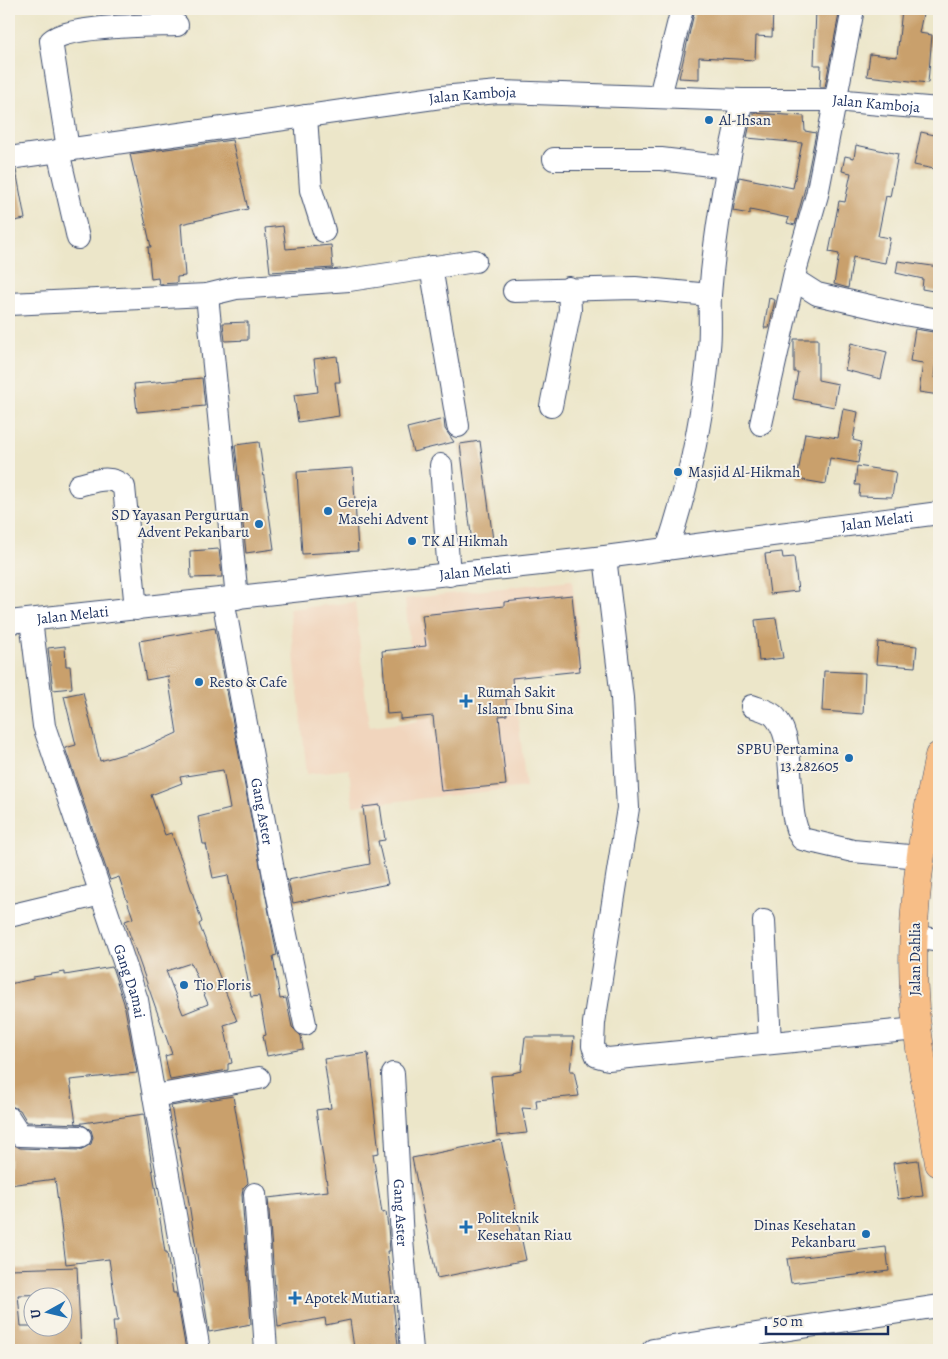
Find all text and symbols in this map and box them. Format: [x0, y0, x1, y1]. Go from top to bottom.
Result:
street label: Jalan Kamboja [427, 82, 517, 109]
street label: Jalan Kamboja [832, 90, 921, 117]
place label: Al-Ihsan [718, 110, 771, 130]
marker: Al-Ihsan [703, 114, 715, 126]
place label: Masjid Al-Hikmah [688, 462, 800, 482]
marker: Masjid Al-Hikmah [672, 466, 684, 478]
place label: Gereja Masehi Advent [338, 492, 428, 529]
place label: SD Yayasan Perguruan Advent Pekanbaru [111, 505, 250, 542]
marker: Gereja Masehi Advent [322, 505, 334, 517]
street label: Jalan Melati [840, 507, 914, 536]
marker: SD Yayasan Perguruan Advent Pekanbaru [253, 518, 265, 530]
place label: TK Al Hikmah [422, 531, 508, 551]
marker: TK Al Hikmah [406, 535, 418, 547]
street label: Jalan Melati [438, 557, 512, 585]
street label: Jalan Melati [36, 601, 110, 629]
place label: Resto & Cafe [209, 672, 287, 692]
marker: Resto & Cafe [193, 676, 205, 688]
place label: Rumah Sakit Islam Ibnu Sina [477, 682, 574, 719]
marker: Rumah Sakit Islam Ibnu Sina [459, 694, 473, 708]
place label: SPBU Pertamina 13.282605 [737, 739, 839, 776]
marker: SPBU Pertamina 13.282605 [843, 752, 855, 764]
street label: Gang Aster [246, 776, 278, 847]
street label: Jalan Dahlia [905, 922, 925, 996]
street label: Gang Damai [109, 941, 150, 1020]
place label: Tio Floris [194, 975, 251, 995]
marker: Tio Floris [178, 979, 190, 991]
street label: Gang Aster [389, 1178, 413, 1248]
place label: Politeknik Kesehatan Riau [477, 1208, 573, 1245]
place label: Dinas Kesehatan Pekanbaru [753, 1215, 857, 1252]
marker: Politeknik Kesehatan Riau [459, 1220, 473, 1234]
marker: Dinas Kesehatan Pekanbaru [860, 1228, 872, 1240]
north arrow [22, 1286, 72, 1336]
place label: Apotek Mutiara [304, 1288, 400, 1308]
marker: Apotek Mutiara [289, 1292, 301, 1304]
scale bar [766, 1304, 888, 1336]
text: U [26, 1308, 46, 1320]
text: 50 m [773, 1311, 803, 1331]

